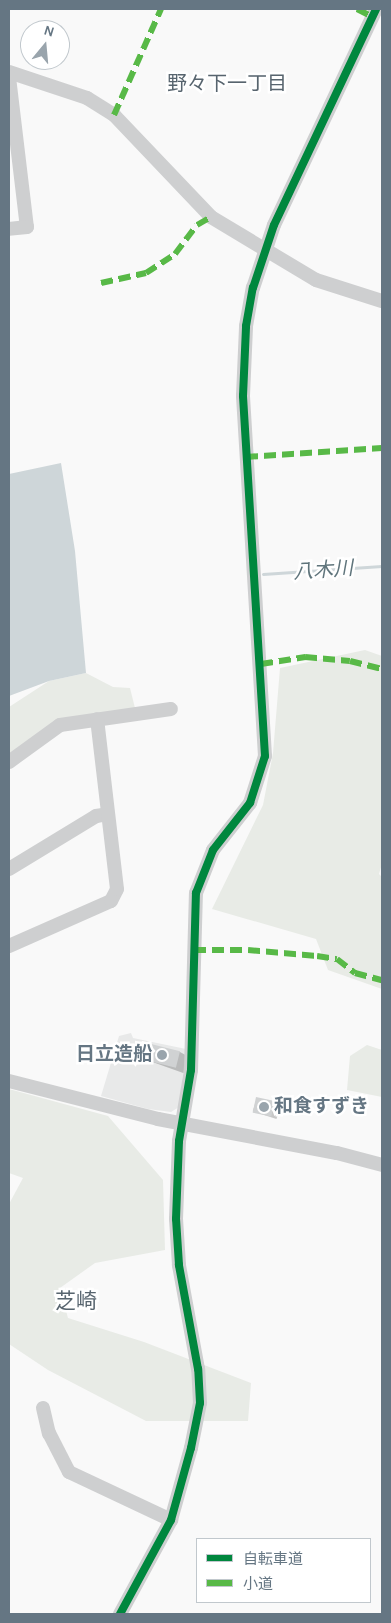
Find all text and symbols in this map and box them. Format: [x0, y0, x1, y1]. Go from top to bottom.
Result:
north arrow [20, 20, 70, 70]
text: N [42, 22, 57, 41]
district label: 野々下一丁目 [167, 71, 287, 95]
water label: 八木川 [292, 556, 354, 584]
place label: 日立造船 [76, 1044, 152, 1066]
marker: 日立造船 [156, 1049, 168, 1061]
place label: 和食すずき [274, 1096, 369, 1118]
marker: 和食すずき [258, 1101, 270, 1113]
district label: 芝崎 [55, 1288, 97, 1314]
legend [196, 1538, 371, 1603]
text: 自転車道 [243, 1550, 303, 1568]
text: 小道 [243, 1575, 273, 1593]

